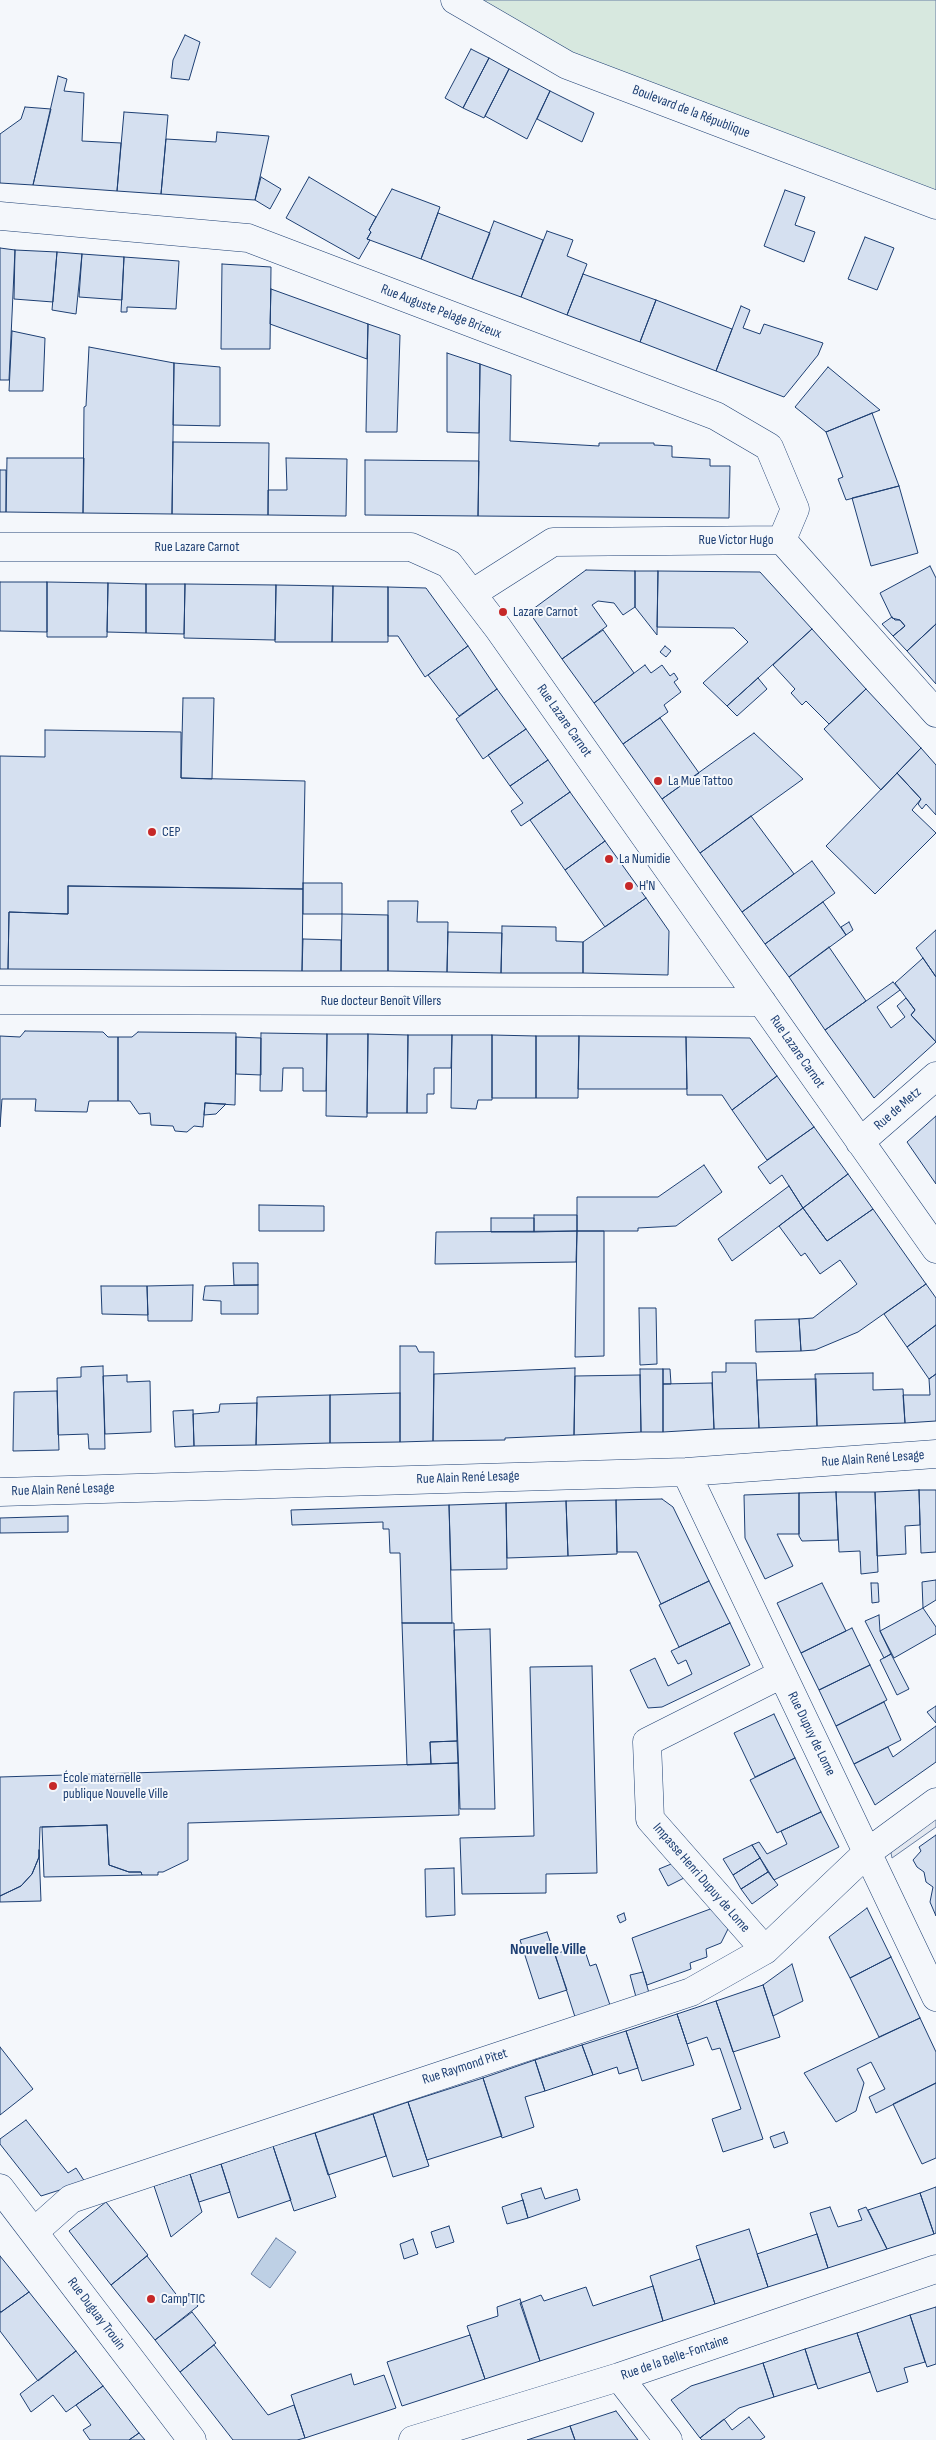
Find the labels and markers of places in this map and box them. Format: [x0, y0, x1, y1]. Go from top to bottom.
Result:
place label: Lazare Carnot [513, 604, 578, 620]
marker: Lazare Carnot [497, 606, 509, 618]
place label: La Mue Tattoo [668, 773, 733, 789]
marker: La Mue Tattoo [652, 775, 664, 787]
place label: CEP [162, 824, 180, 840]
marker: CEP [146, 826, 158, 838]
place label: La Numidie [619, 851, 670, 867]
marker: La Numidie [603, 853, 615, 865]
place label: H'N [639, 878, 655, 894]
marker: H'N [623, 880, 635, 892]
place label: École maternelle publique Nouvelle Ville [63, 1770, 168, 1802]
marker: École maternelle publique Nouvelle Ville [47, 1780, 59, 1792]
place label: Camp'TIC [161, 2291, 205, 2307]
marker: Camp'TIC [145, 2293, 157, 2305]

